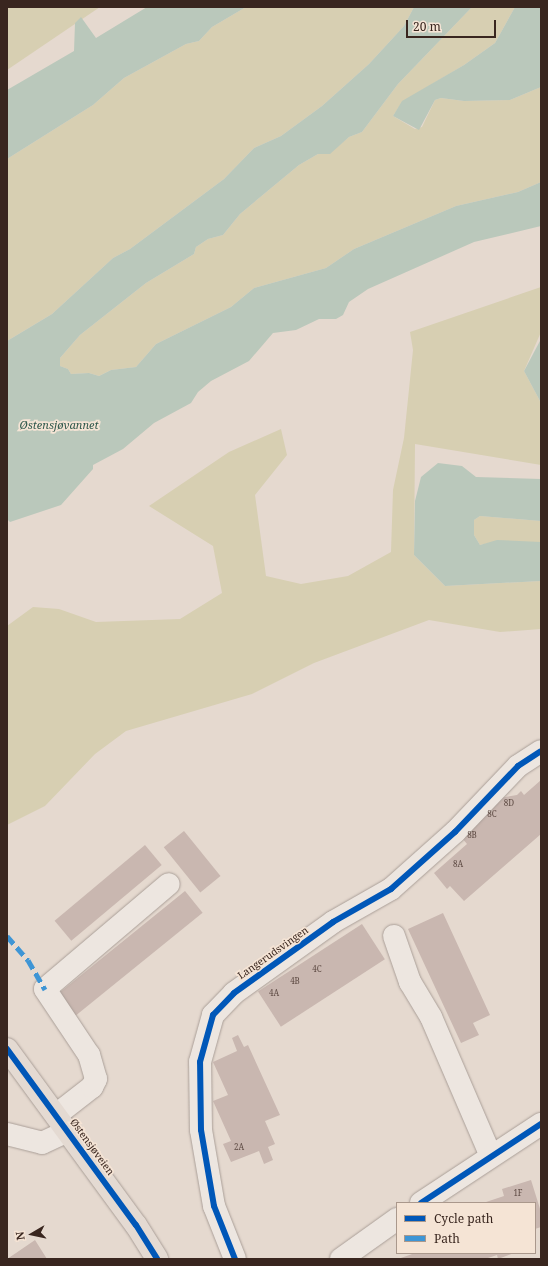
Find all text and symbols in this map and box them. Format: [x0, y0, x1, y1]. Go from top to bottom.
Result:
scale bar [408, 12, 498, 38]
text: 20 m [413, 18, 441, 35]
water label: Østensjøvannet [20, 418, 98, 432]
house number: 8D [504, 798, 514, 808]
house number: 8C [487, 809, 497, 819]
house number: 8B [467, 830, 477, 840]
house number: 8A [453, 859, 463, 869]
street label: Langerudsvingen [235, 924, 311, 982]
house number: 4C [312, 964, 322, 974]
house number: 4B [290, 976, 300, 986]
house number: 4A [269, 988, 279, 998]
street label: Østensjøveien [68, 1117, 116, 1177]
house number: 2A [234, 1142, 244, 1152]
house number: 1F [513, 1188, 523, 1198]
legend [396, 1202, 536, 1254]
text: Cycle path [434, 1210, 493, 1227]
north arrow [12, 1214, 52, 1254]
text: Path [434, 1230, 460, 1247]
text: N [12, 1231, 28, 1241]

